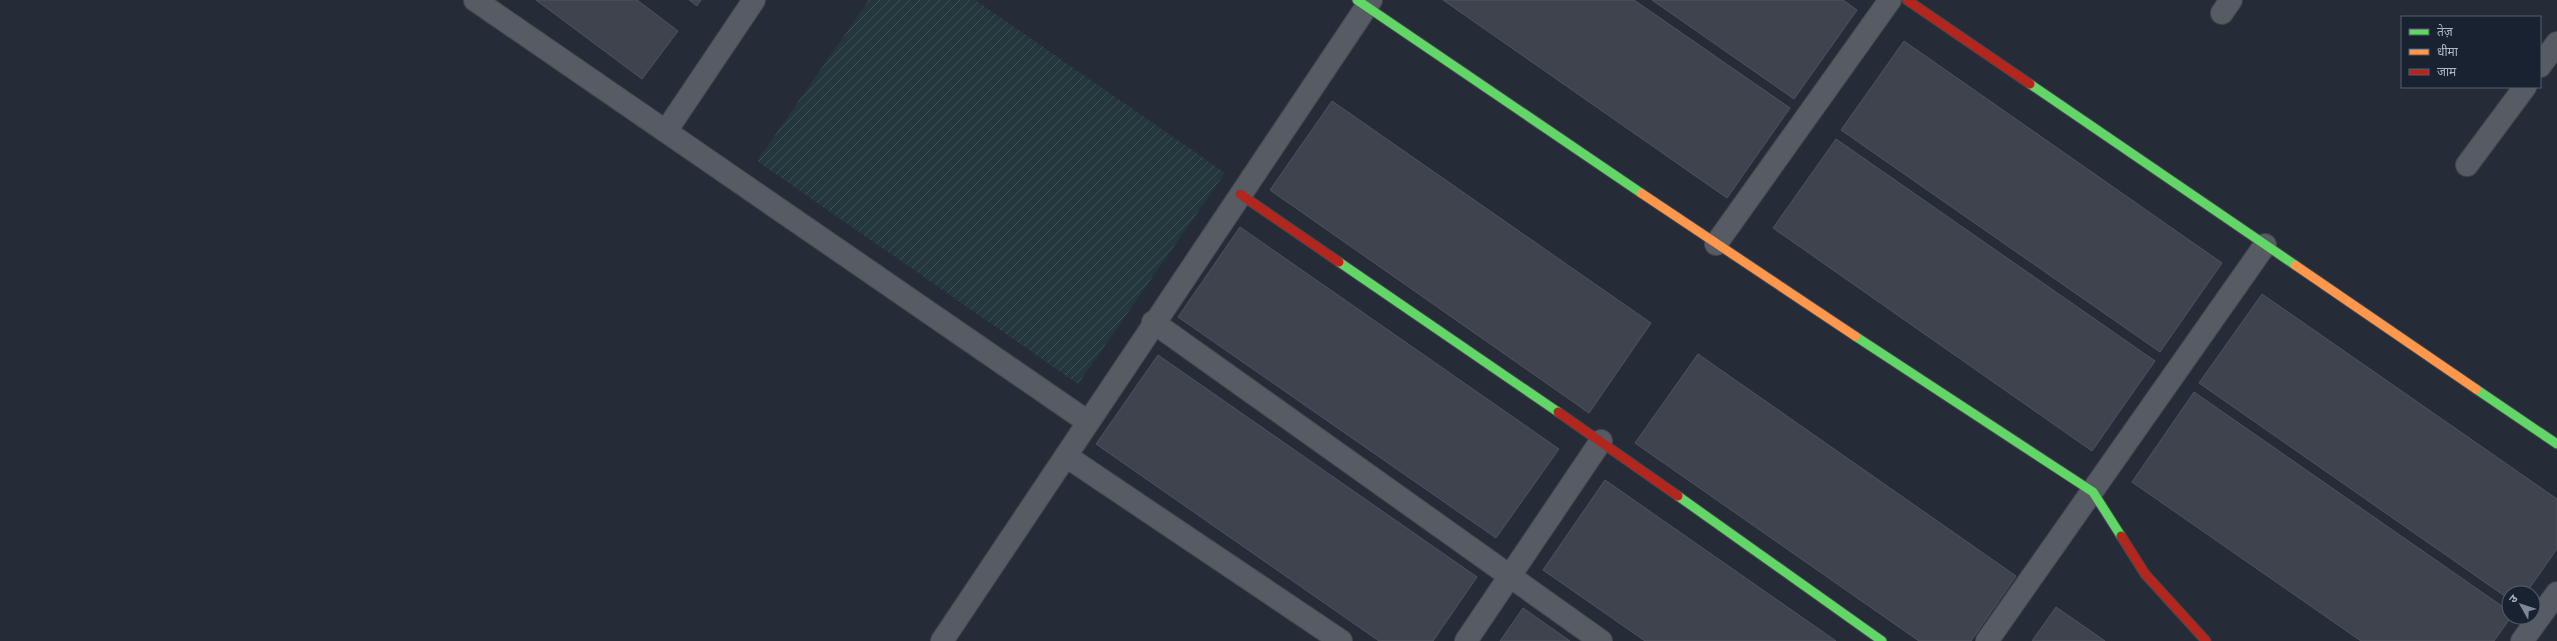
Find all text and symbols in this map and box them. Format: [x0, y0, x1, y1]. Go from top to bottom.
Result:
legend [2401, 16, 2541, 88]
text: तेज़ [2437, 23, 2454, 40]
text: धीमा [2437, 43, 2459, 60]
text: जाम [2437, 63, 2457, 80]
north arrow [2501, 585, 2541, 625]
text: उ [2505, 591, 2521, 606]

